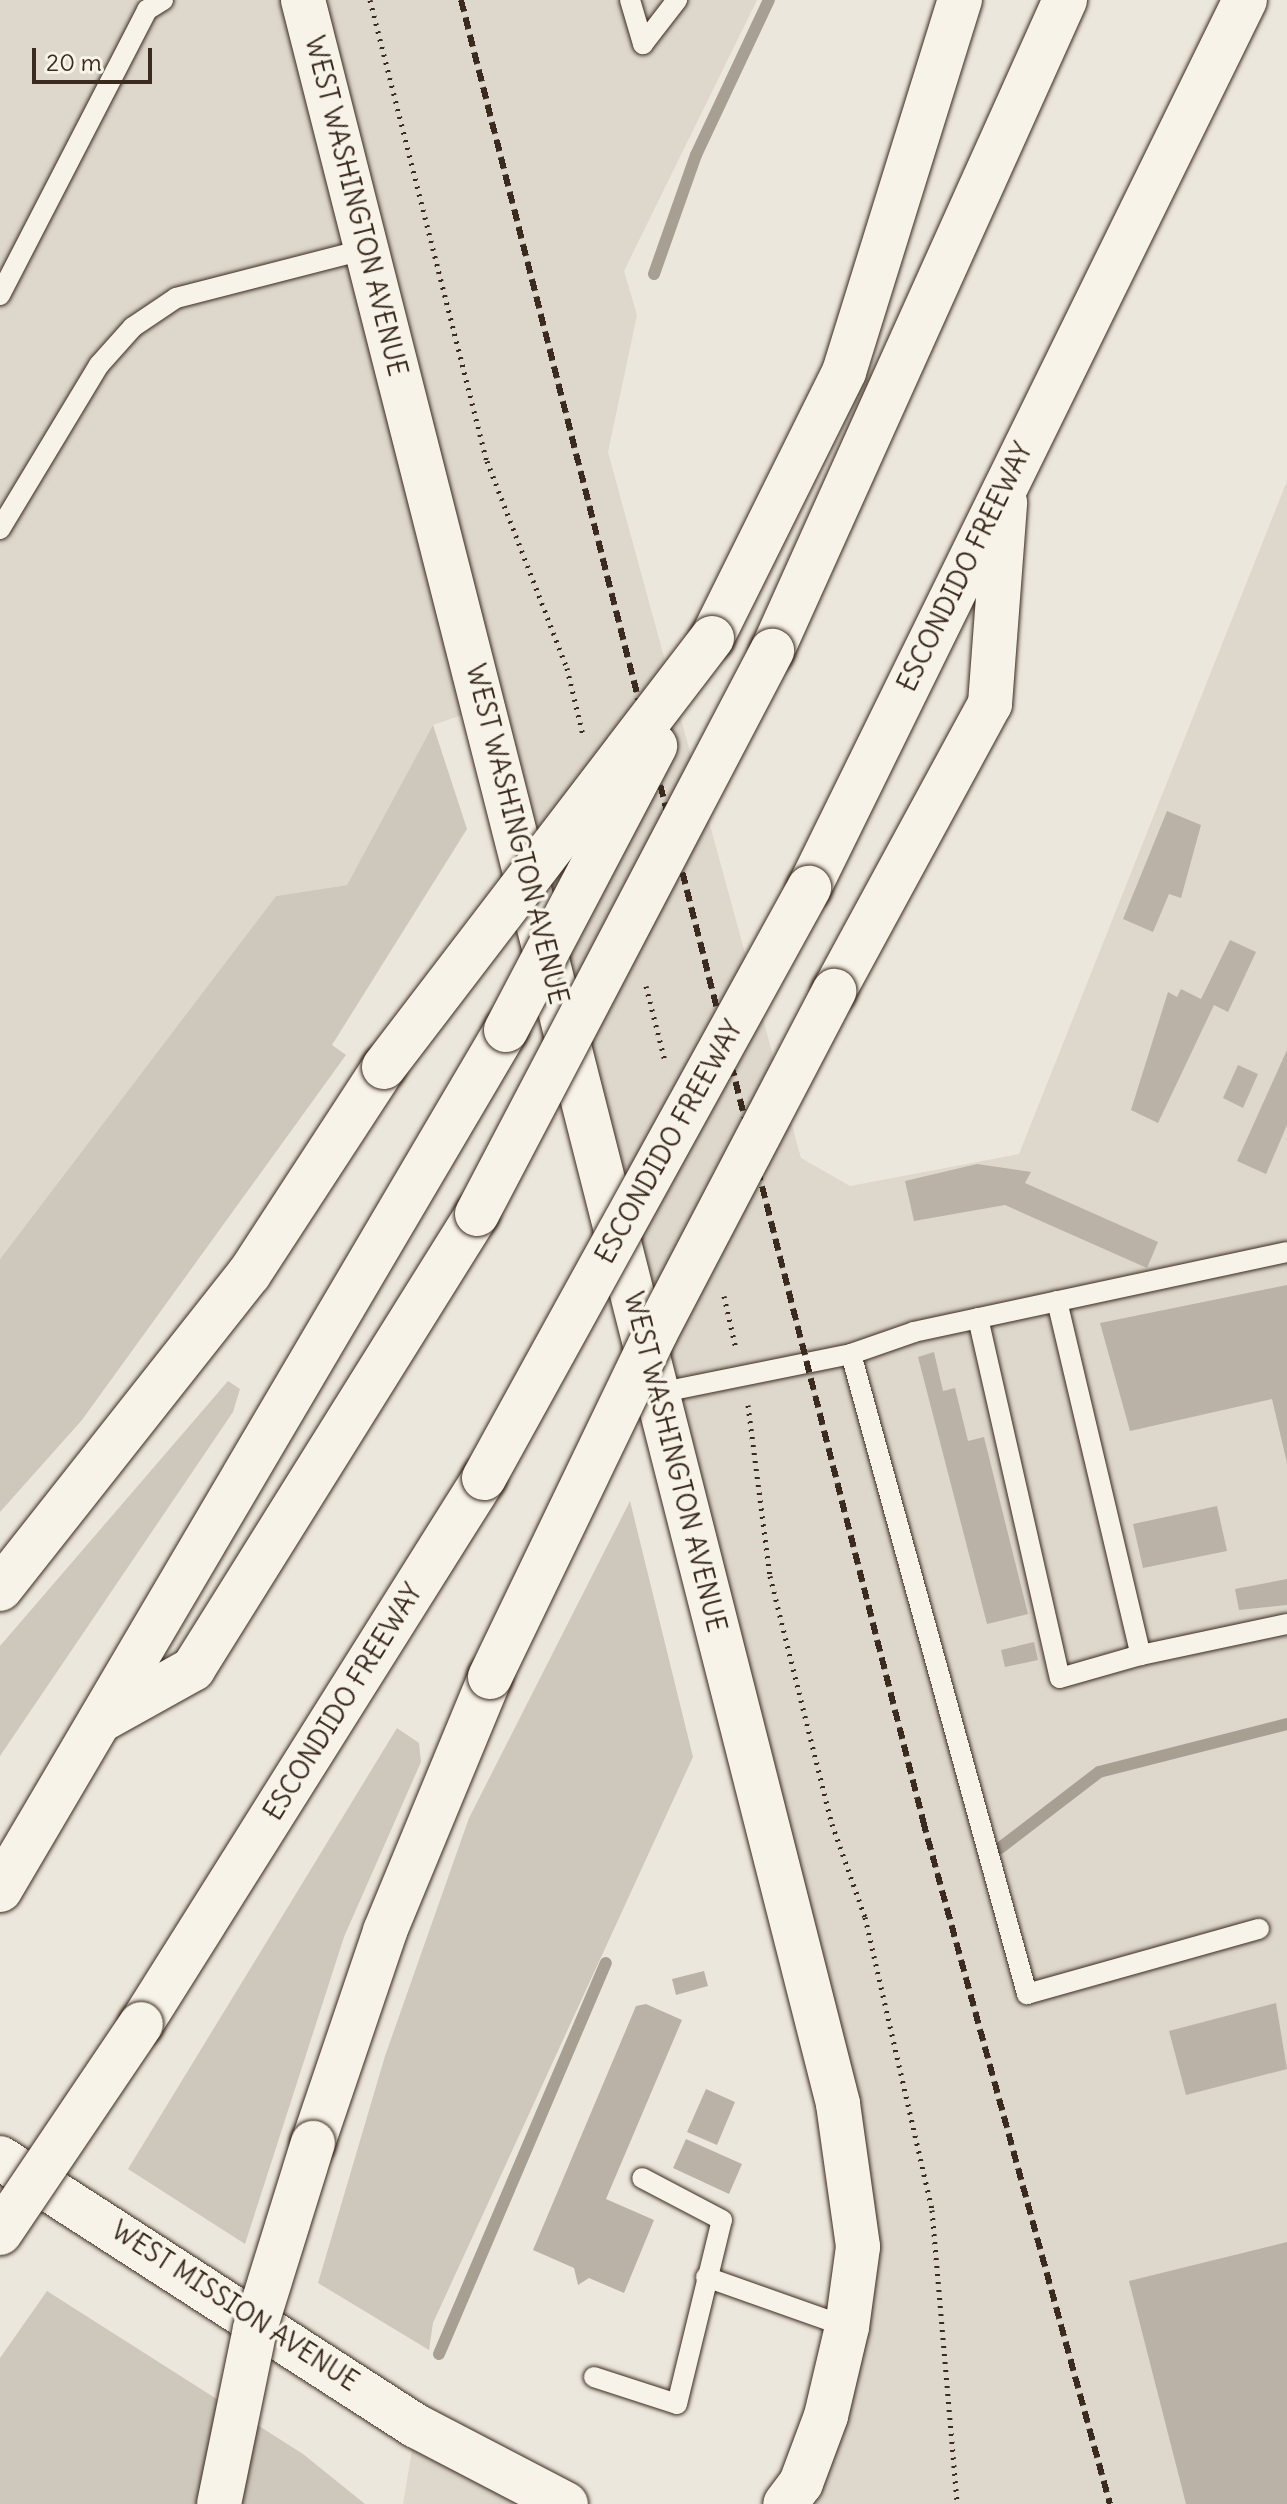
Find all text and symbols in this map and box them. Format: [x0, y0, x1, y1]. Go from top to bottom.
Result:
scale bar [36, 32, 156, 82]
street label: WEST WASHINGTON AVENUE [299, 33, 413, 379]
text: 20 m [46, 47, 102, 77]
street label: ESCONDIDO FREEWAY [891, 437, 1039, 697]
street label: WEST WASHINGTON AVENUE [460, 661, 574, 1007]
street label: ESCONDIDO FREEWAY [589, 1015, 749, 1269]
street label: WEST WASHINGTON AVENUE [618, 1289, 732, 1635]
street label: ESCONDIDO FREEWAY [257, 1578, 429, 1826]
street label: WEST MISSION AVENUE [106, 2215, 364, 2397]

